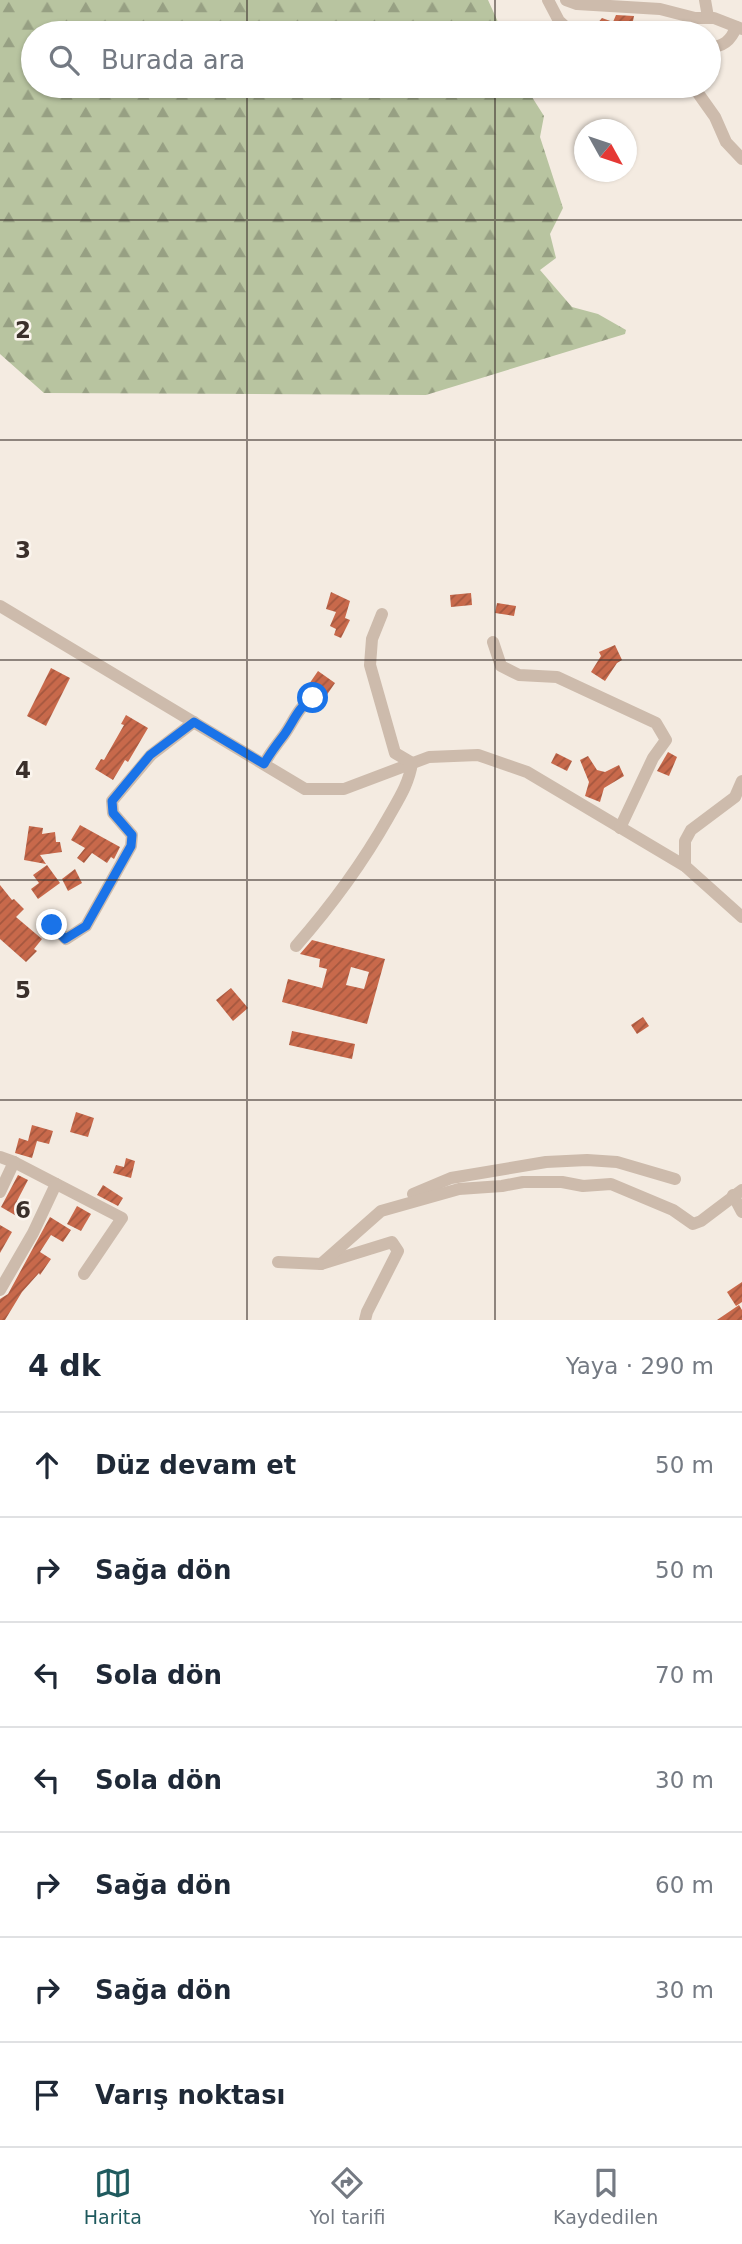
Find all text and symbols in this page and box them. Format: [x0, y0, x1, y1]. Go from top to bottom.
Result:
search box [21, 21, 721, 98]
icon: search [45, 41, 83, 79]
text: Burada ara [101, 45, 245, 75]
north arrow [574, 119, 637, 182]
text: 2 [15, 317, 31, 343]
text: 3 [15, 537, 31, 563]
route start [297, 682, 328, 713]
text: 4 [15, 757, 31, 783]
route end [36, 909, 67, 940]
text: 5 [15, 977, 31, 1003]
text: 6 [15, 1197, 31, 1223]
text: 4 dk [28, 1348, 101, 1383]
text: Yaya · 290 m [566, 1353, 714, 1379]
icon: ahead [28, 1446, 66, 1484]
text: Düz devam et [95, 1450, 296, 1480]
text: 50 m [655, 1452, 714, 1478]
icon: right [28, 1551, 66, 1589]
text: Sağa dön [95, 1555, 231, 1585]
text: 50 m [655, 1557, 714, 1583]
icon: left [28, 1656, 66, 1694]
text: Sola dön [95, 1660, 222, 1690]
text: 70 m [655, 1662, 714, 1688]
icon: left [28, 1761, 66, 1799]
text: Sola dön [95, 1765, 222, 1795]
text: 30 m [655, 1767, 714, 1793]
icon: right [28, 1866, 66, 1904]
text: Sağa dön [95, 1870, 231, 1900]
text: 60 m [655, 1872, 714, 1898]
icon: right [28, 1971, 66, 2009]
text: Sağa dön [95, 1975, 231, 2005]
text: 30 m [655, 1977, 714, 2003]
icon: arrive [28, 2076, 66, 2114]
text: Varış noktası [95, 2080, 286, 2110]
tab: Harita [84, 2164, 142, 2228]
tab: Yol tarifi [309, 2164, 386, 2228]
tab: Kaydedilen [553, 2164, 658, 2228]

